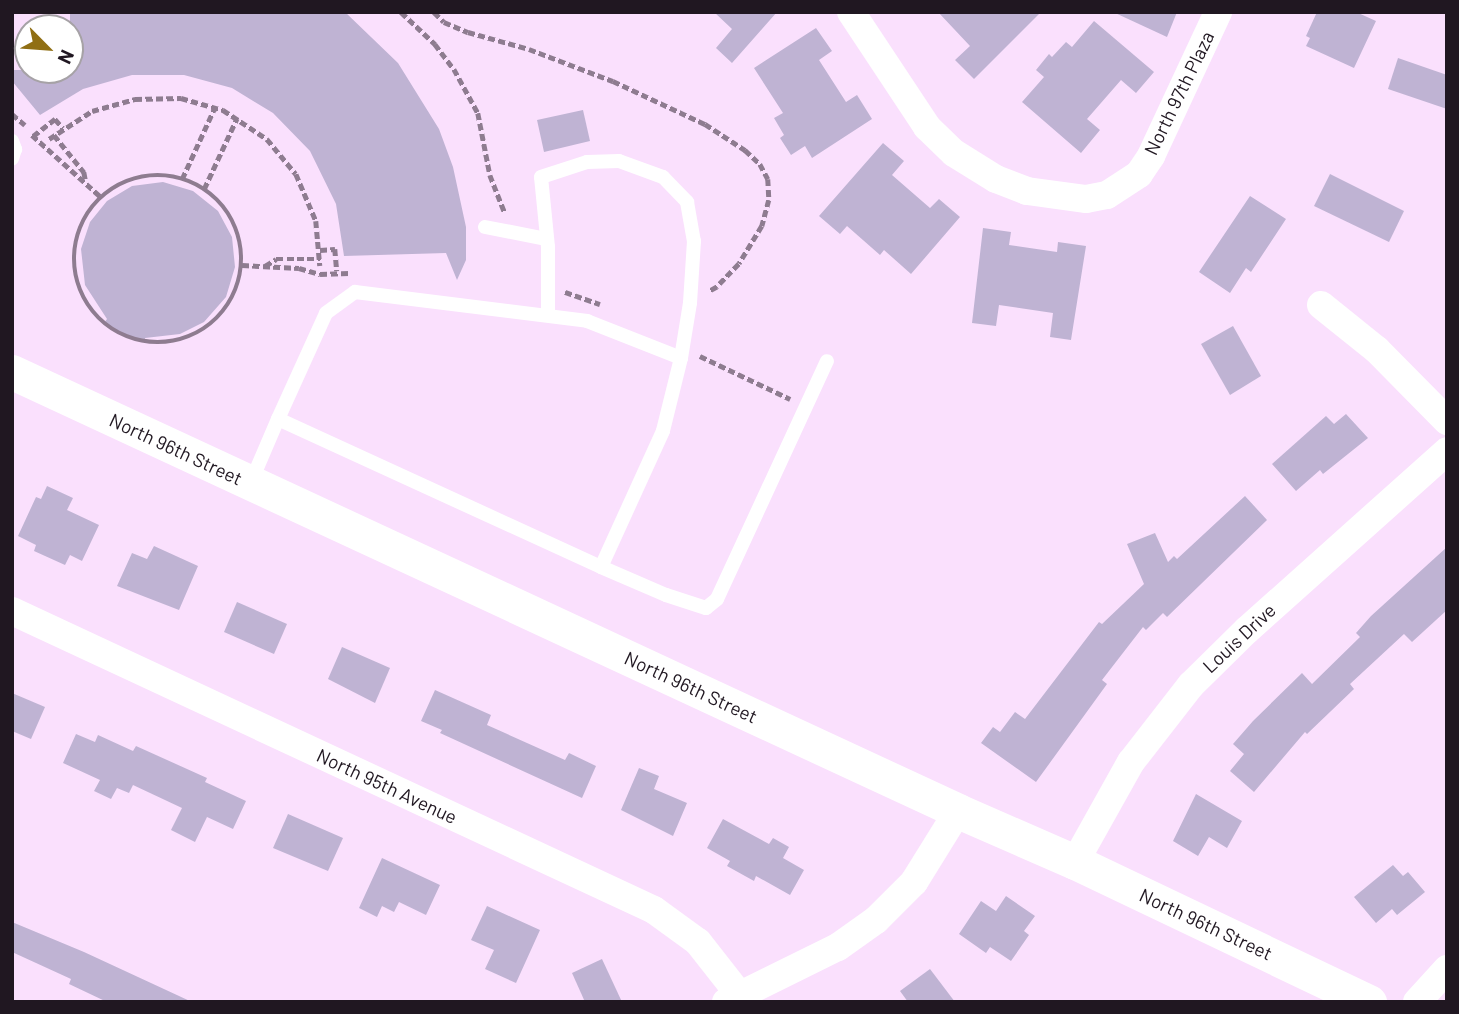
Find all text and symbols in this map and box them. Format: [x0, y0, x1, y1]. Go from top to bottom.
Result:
north arrow [14, 14, 84, 84]
street label: North 97th Plaza [1139, 27, 1219, 159]
text: N [54, 47, 80, 68]
street label: North 96th Street [106, 408, 246, 490]
street label: Louis Drive [1198, 598, 1280, 678]
street label: North 96th Street [621, 646, 761, 728]
street label: North 95th Avenue [313, 743, 461, 829]
street label: North 96th Street [1136, 883, 1276, 965]

